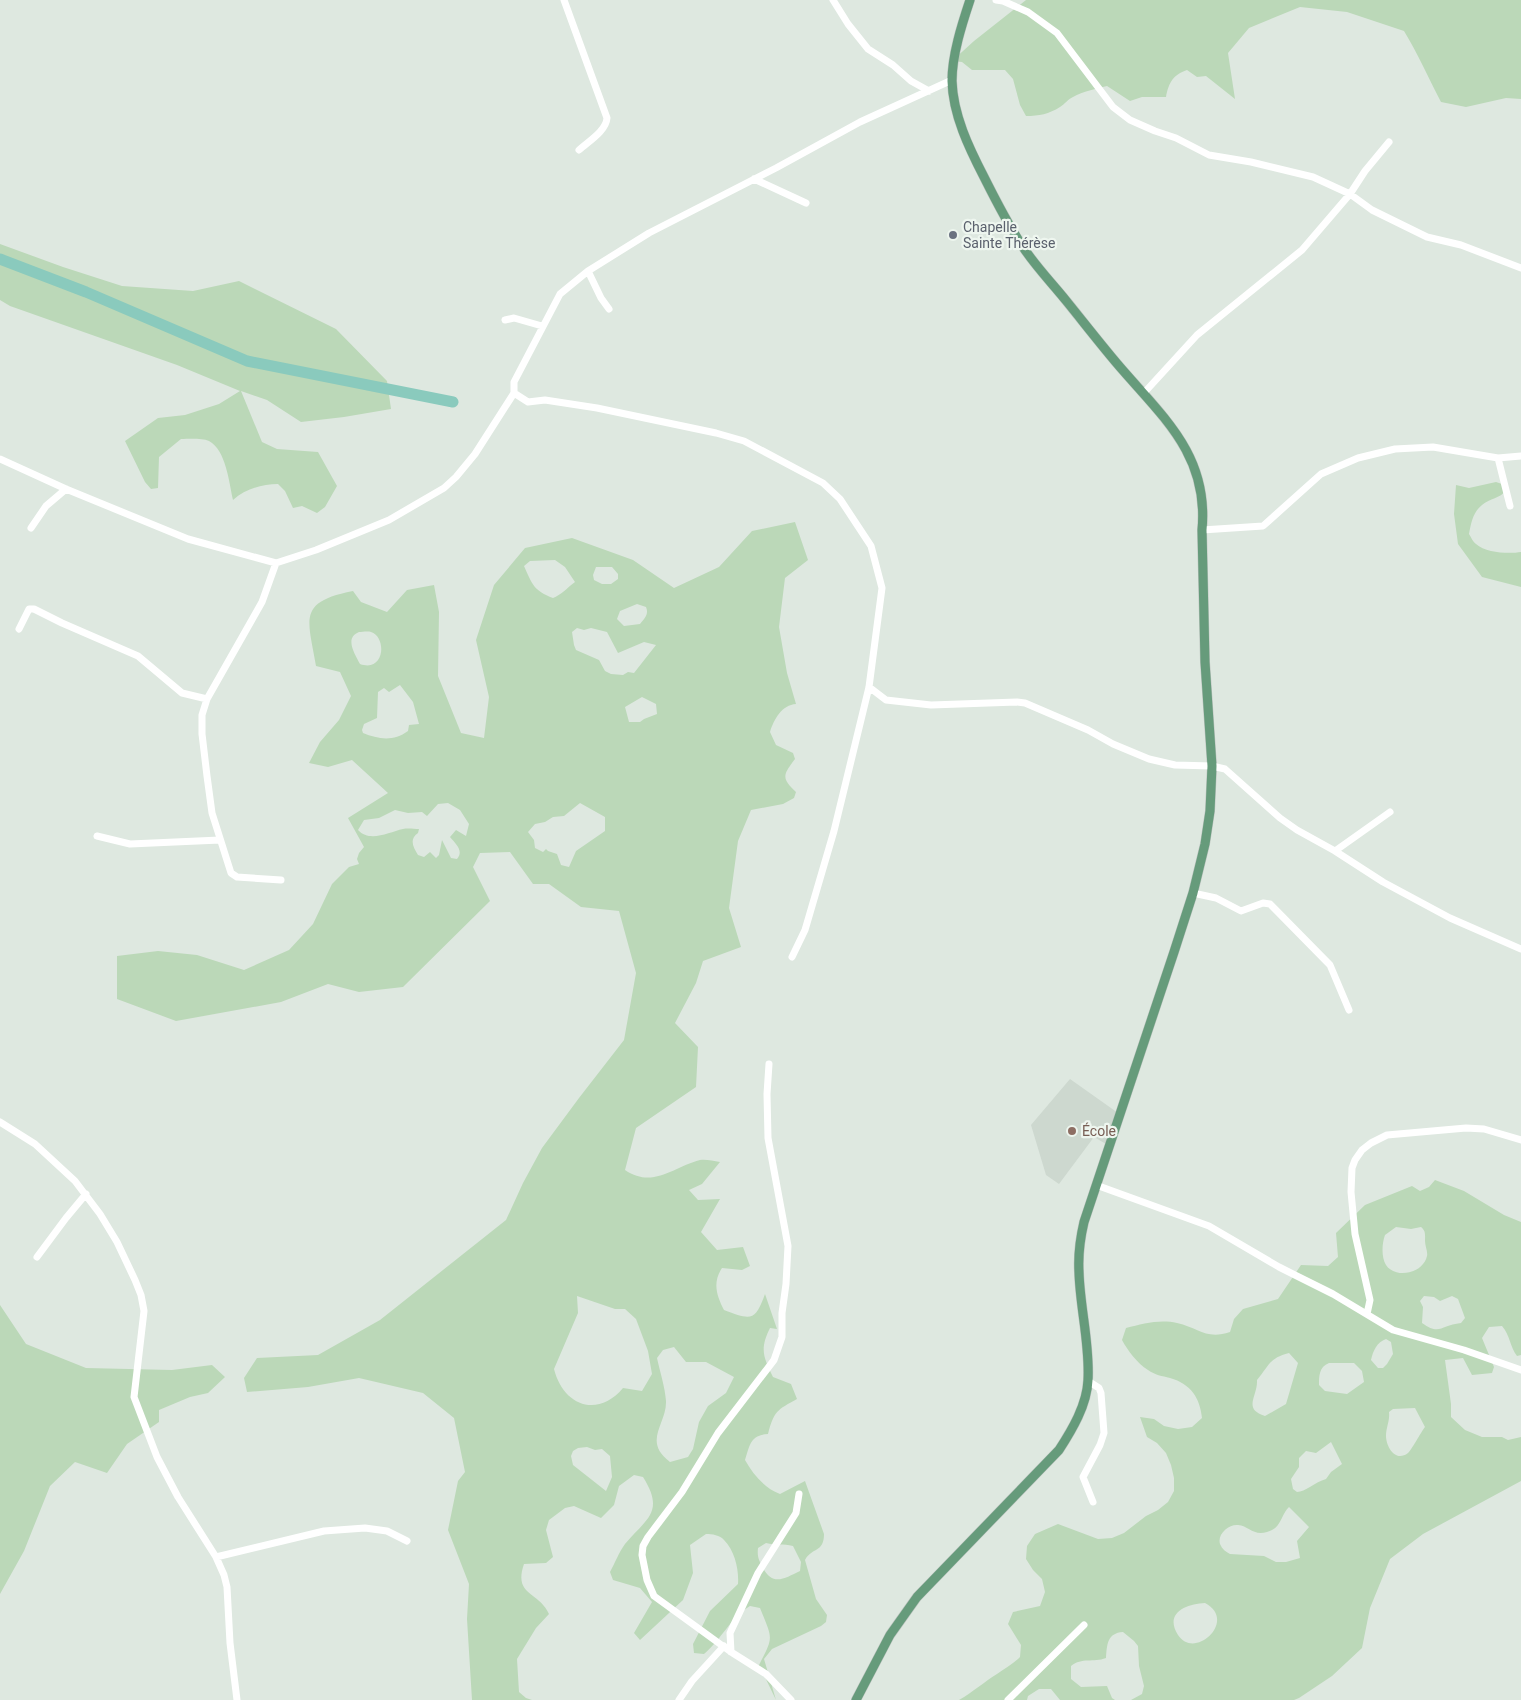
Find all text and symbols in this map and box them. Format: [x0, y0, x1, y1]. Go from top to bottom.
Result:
place label: Chapelle Sainte Thérèse [963, 219, 1055, 251]
marker: Chapelle Sainte Thérèse [947, 229, 959, 241]
place label: École [1082, 1122, 1116, 1139]
marker: École [1066, 1125, 1078, 1137]

